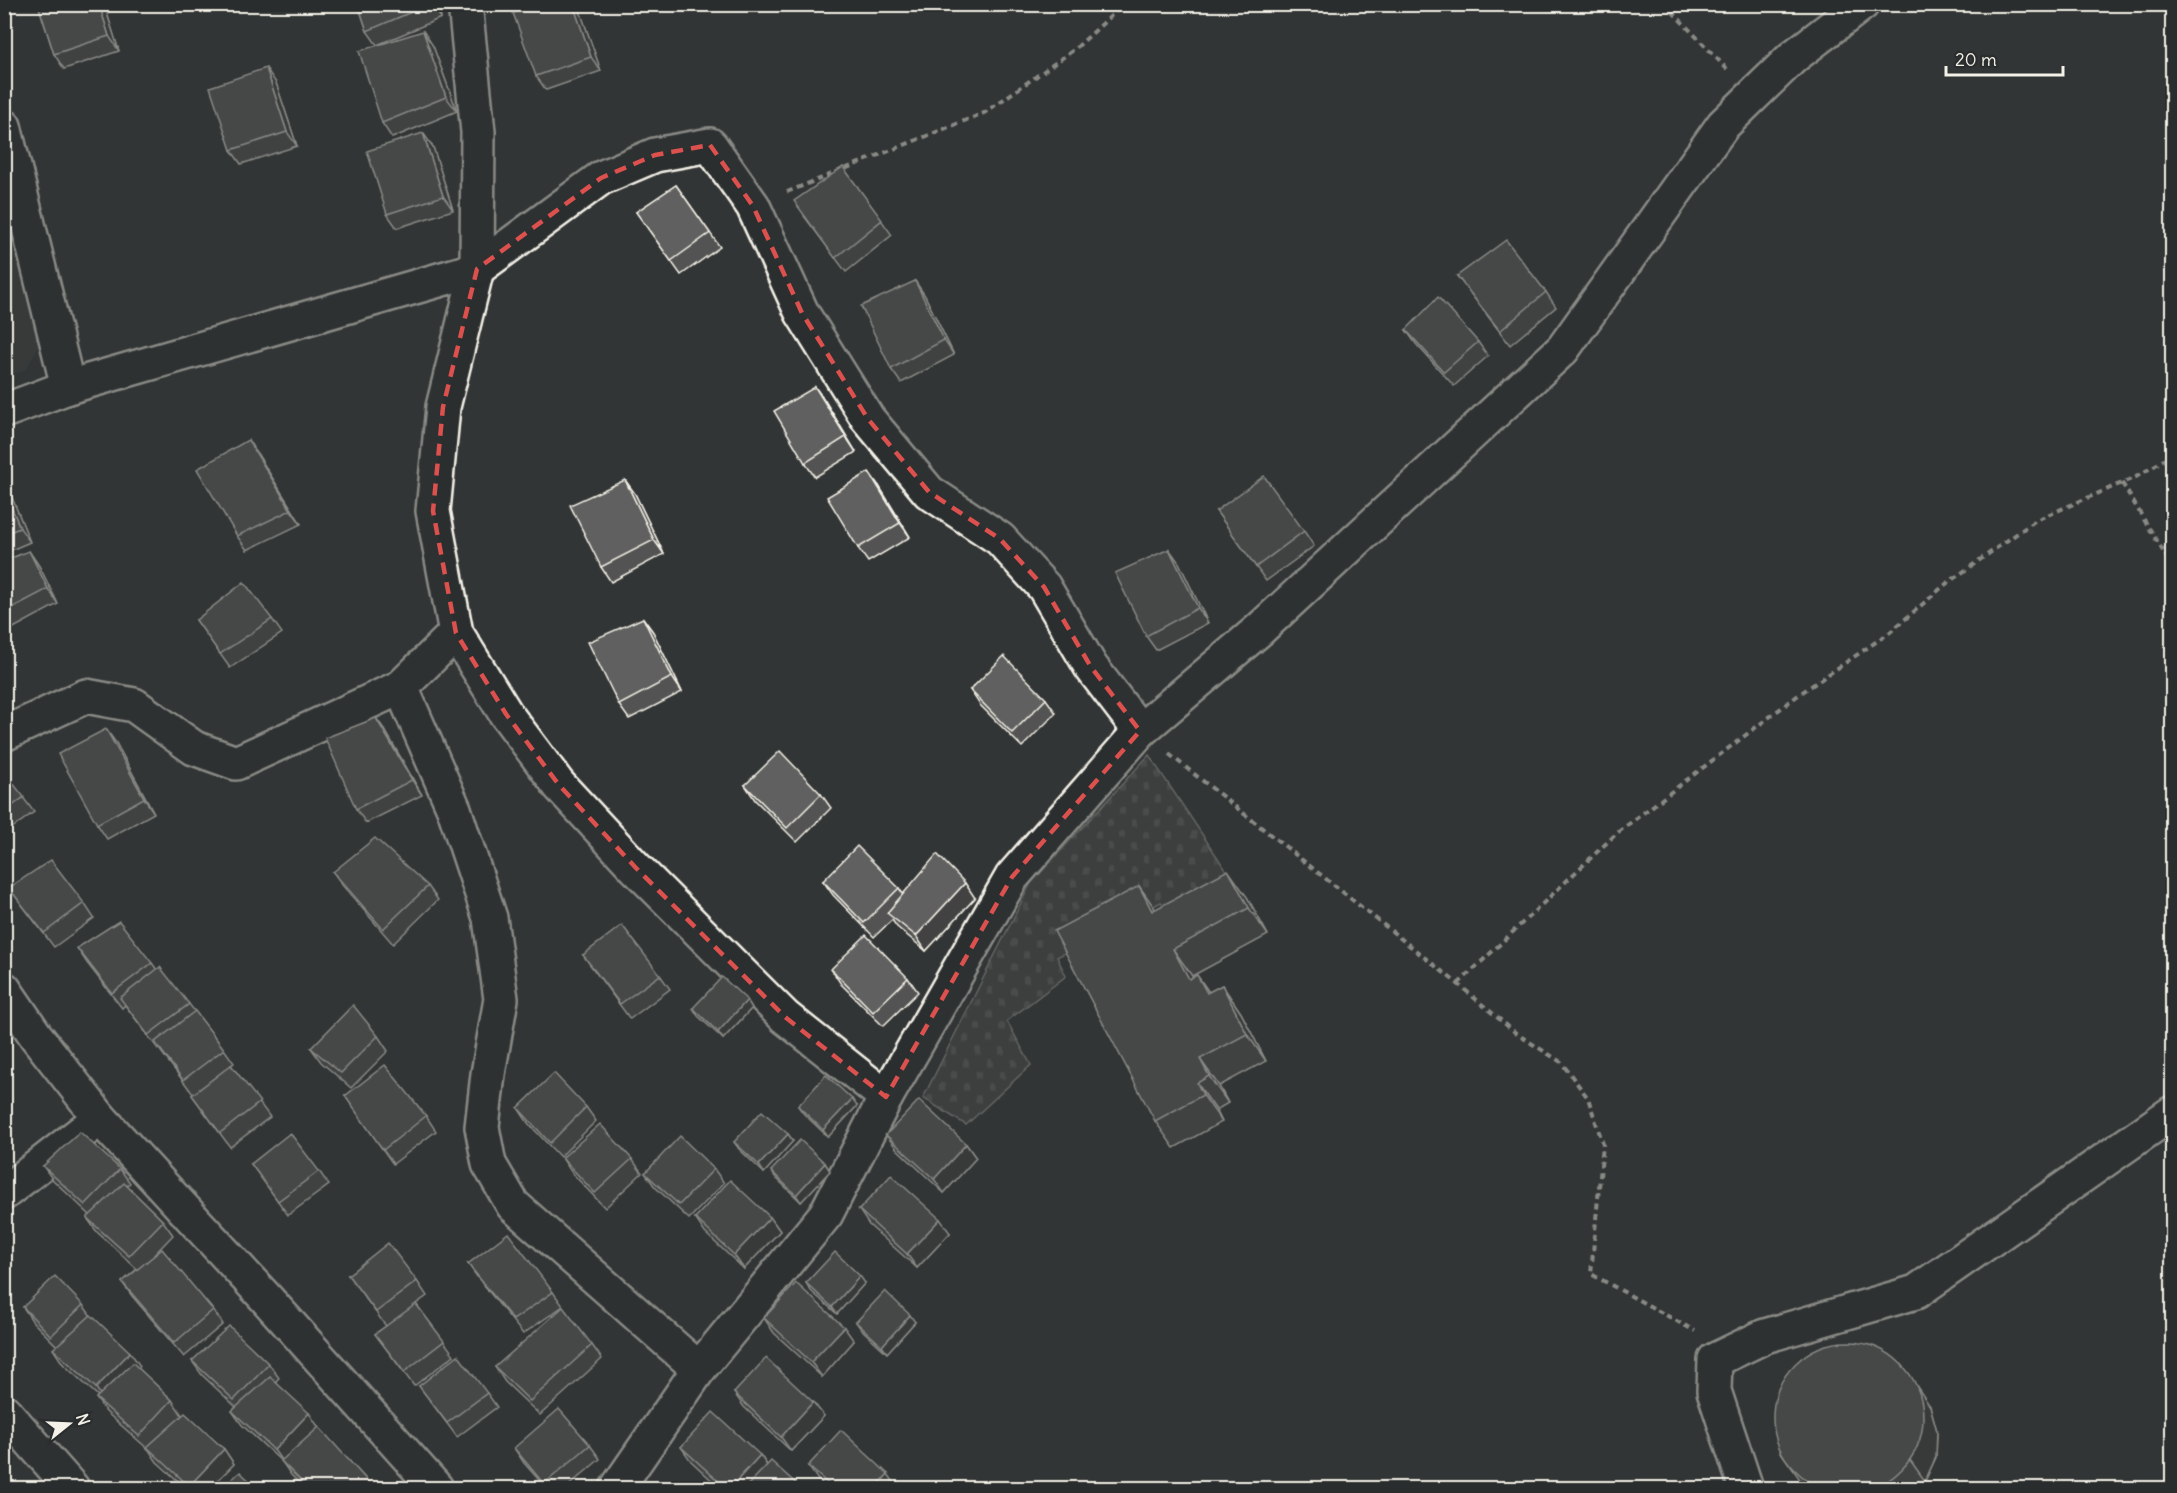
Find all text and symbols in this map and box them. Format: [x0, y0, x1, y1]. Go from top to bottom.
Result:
scale bar [1946, 39, 2063, 77]
text: 20 m [1955, 48, 1997, 71]
north arrow [39, 1394, 99, 1454]
text: N [72, 1411, 94, 1428]

